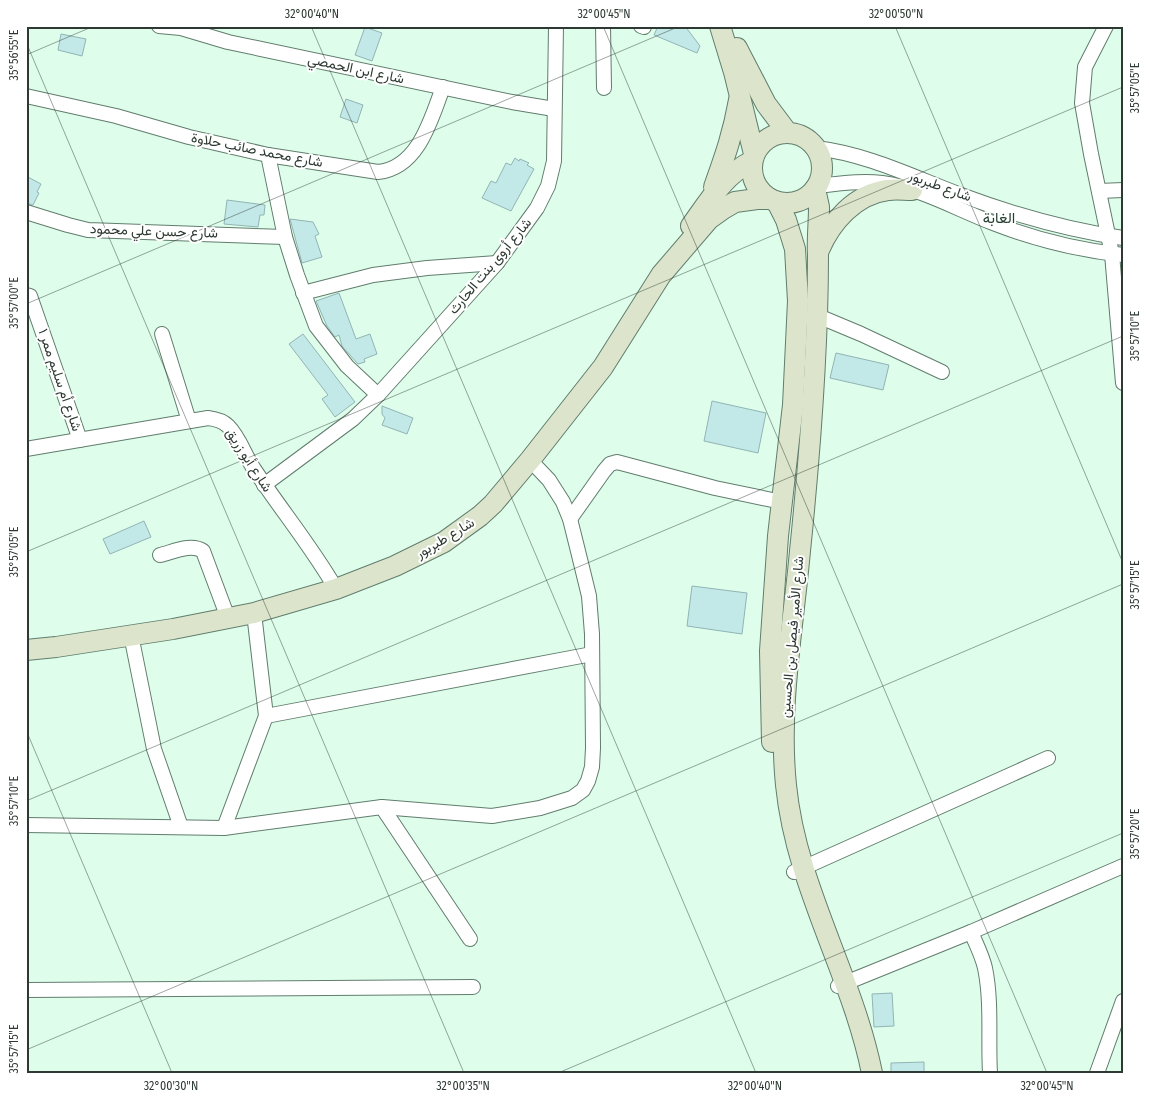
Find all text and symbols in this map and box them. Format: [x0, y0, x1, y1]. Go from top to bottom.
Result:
text: 32°00'40"N [285, 7, 339, 21]
text: 32°00'45"N [577, 7, 631, 21]
text: 32°00'50"N [869, 7, 923, 21]
text: 35°56'55"E [7, 29, 21, 80]
street label: شارع ابن الحمصي [306, 50, 406, 90]
text: 35°57'05"E [1128, 62, 1142, 113]
street label: شارع محمد صائب حلاوة [189, 129, 324, 173]
street label: شارع طبربور [905, 166, 974, 207]
district label: الغابة [983, 209, 1015, 227]
street label: شارع أروى بنت الحارث [445, 214, 537, 319]
street label: شارع حسن علي محمود [90, 220, 218, 245]
text: 35°57'00"E [7, 277, 21, 329]
text: 35°57'10"E [1128, 311, 1142, 361]
street label: شارع أم سليم ممر ١ [33, 327, 86, 434]
street label: شارع أبو زريق [220, 425, 276, 496]
street label: شارع طبربور [412, 514, 479, 564]
text: 35°57'05"E [7, 526, 21, 577]
street label: شارع الأمير فيصل بن الحسين [776, 555, 810, 719]
text: 35°57'15"E [1128, 560, 1142, 610]
text: 35°57'10"E [7, 776, 21, 826]
text: 35°57'20"E [1128, 808, 1142, 859]
text: 35°57'15"E [7, 1024, 21, 1074]
text: 32°00'30"N [144, 1079, 198, 1093]
text: 32°00'35"N [436, 1079, 490, 1093]
text: 32°00'40"N [728, 1079, 782, 1093]
text: 32°00'45"N [1020, 1079, 1074, 1093]

